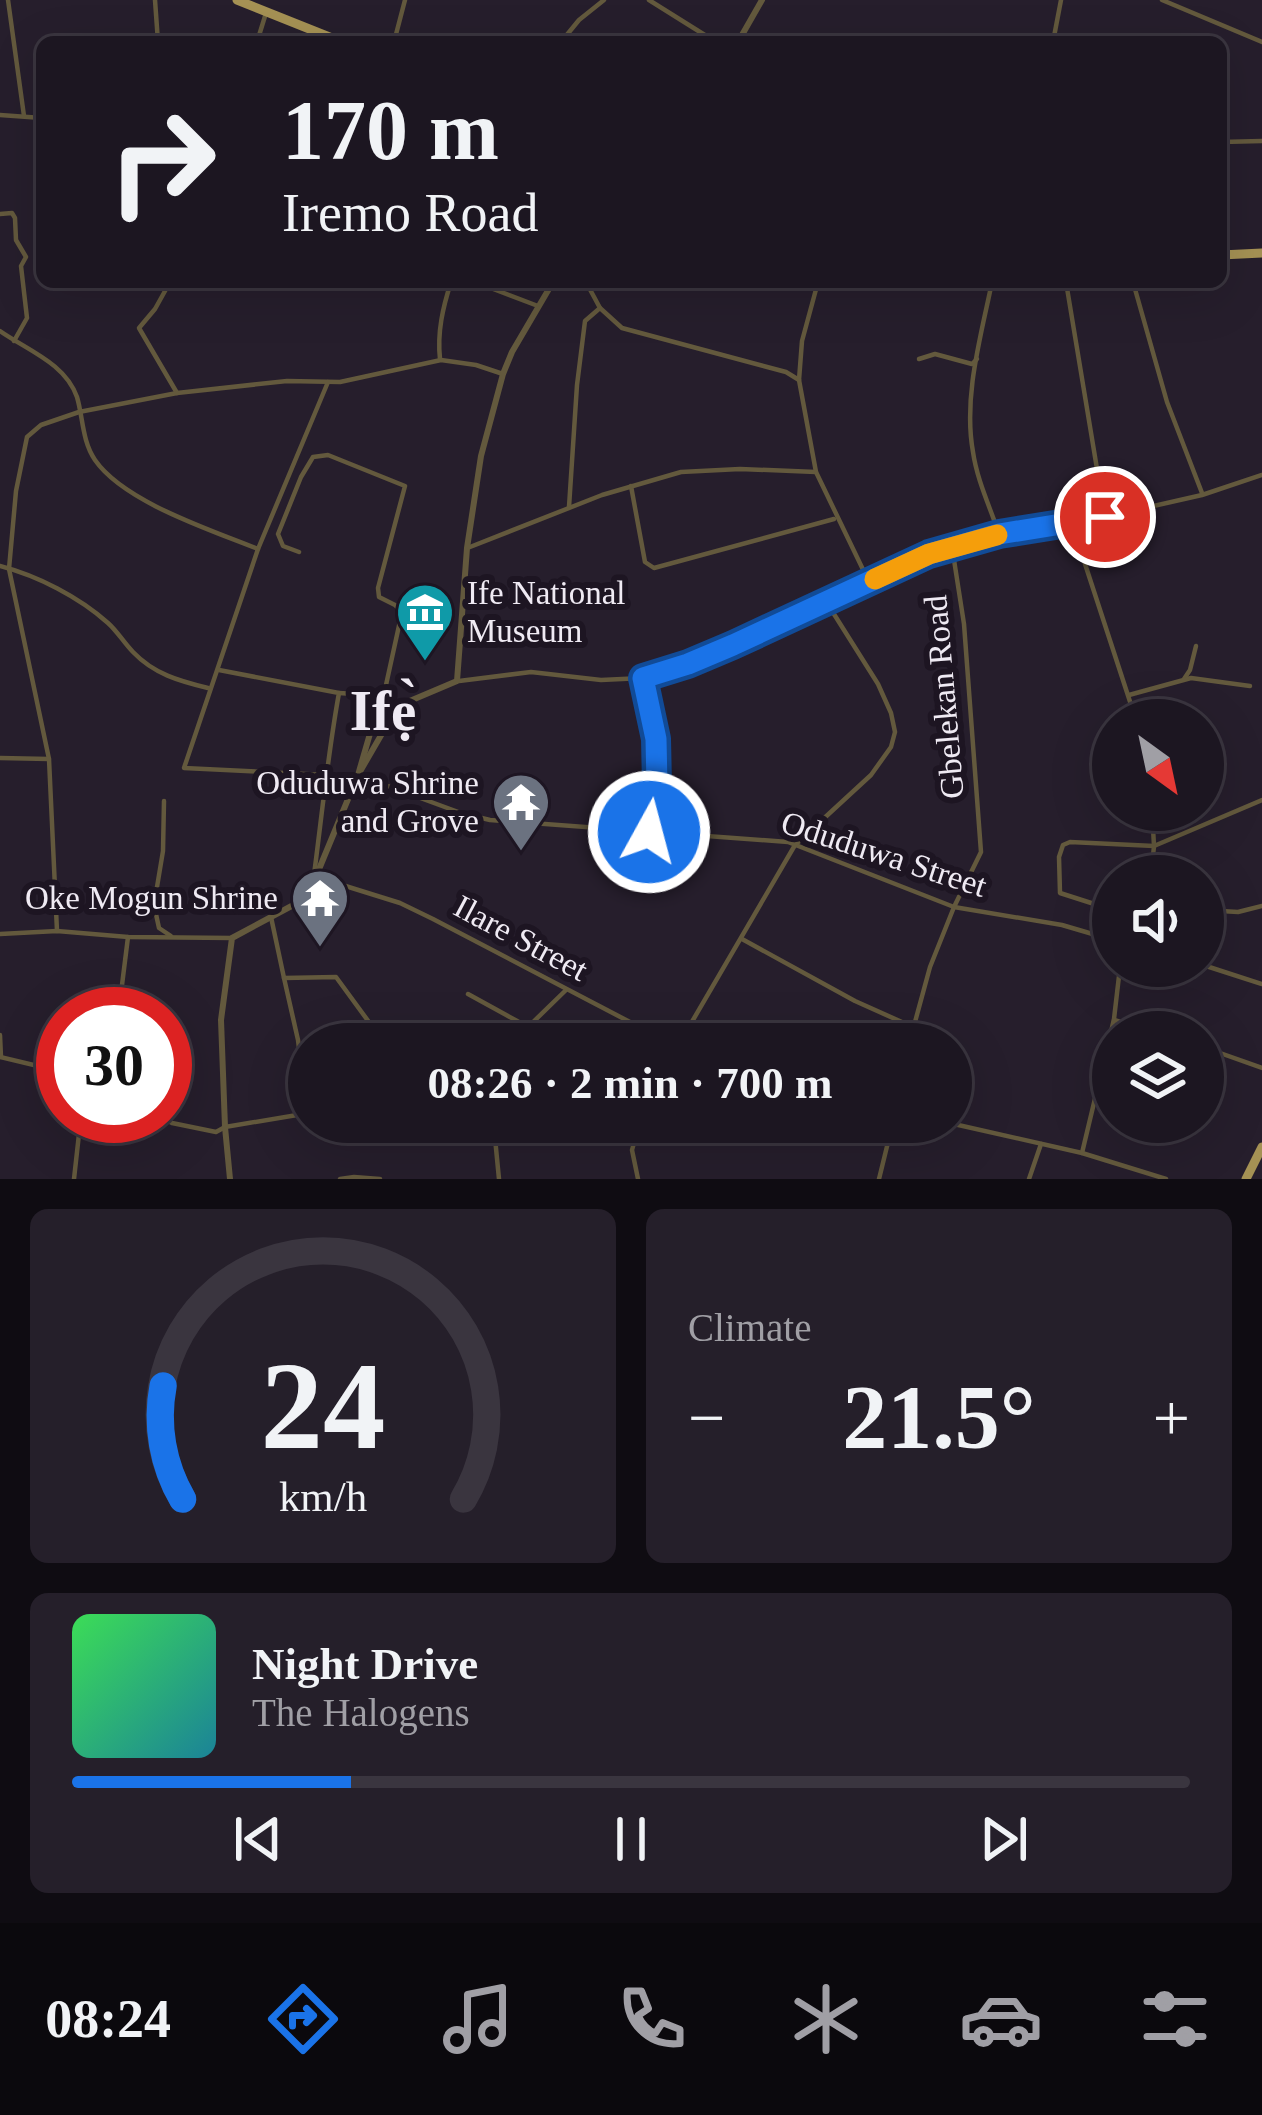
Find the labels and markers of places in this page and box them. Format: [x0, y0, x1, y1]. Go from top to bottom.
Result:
pin [1054, 466, 1156, 568]
place label: Ife National Museum [467, 575, 626, 649]
museum icon: Ife National Museum [394, 581, 456, 663]
place label: Oduduwa Shrine and Grove [256, 765, 479, 839]
temple icon: Oduduwa Shrine and Grove [490, 771, 552, 853]
temple icon: Oke Mogun Shrine [289, 867, 351, 949]
place label: Oke Mogun Shrine [25, 880, 278, 916]

